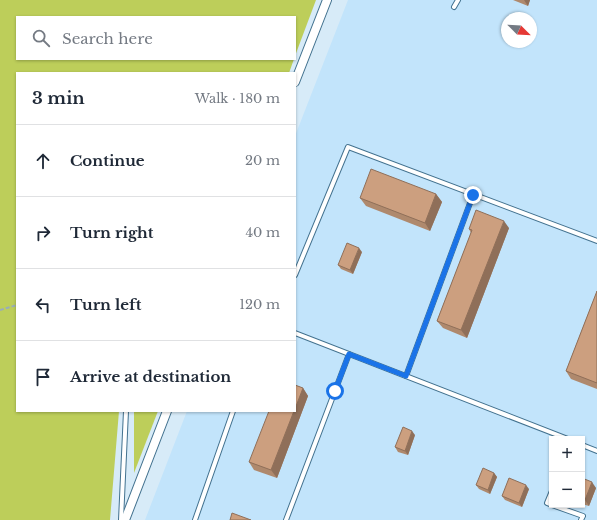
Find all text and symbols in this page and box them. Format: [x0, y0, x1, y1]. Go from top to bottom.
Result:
north arrow [501, 12, 537, 48]
search box [16, 16, 296, 60]
icon: search [30, 27, 52, 49]
text: Search here [62, 29, 153, 48]
text: 3 min [32, 88, 85, 109]
text: Walk · 180 m [195, 90, 280, 107]
icon: ahead [32, 150, 54, 172]
text: Continue [70, 151, 145, 170]
text: 20 m [245, 152, 280, 169]
route end [464, 186, 482, 204]
icon: right [32, 222, 54, 244]
text: Turn right [70, 223, 153, 242]
text: 40 m [245, 224, 280, 241]
icon: left [32, 294, 54, 316]
text: Turn left [70, 295, 141, 314]
text: 120 m [239, 296, 280, 313]
icon: arrive [32, 366, 54, 388]
text: Arrive at destination [70, 367, 231, 386]
route start [326, 382, 344, 400]
map controls [549, 436, 585, 508]
button: + [549, 436, 585, 472]
button: − [549, 472, 585, 508]

